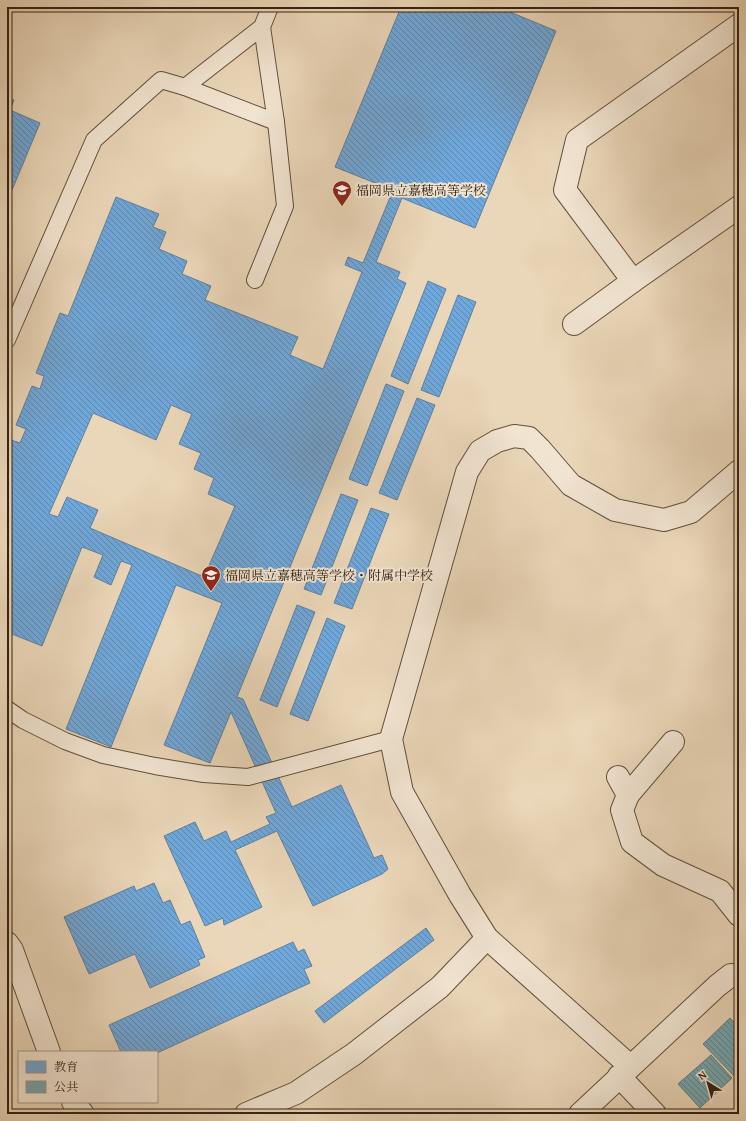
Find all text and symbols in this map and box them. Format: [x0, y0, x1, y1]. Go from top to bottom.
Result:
school or university icon: 福岡県立嘉穂高等学校 [331, 179, 353, 207]
place label: 福岡県立嘉穂高等学校 [356, 181, 486, 200]
school or university icon: 福岡県立嘉穂高等学校・附属中学校 [200, 564, 222, 592]
place label: 福岡県立嘉穂高等学校・附属中学校 [225, 566, 433, 585]
legend [18, 1051, 158, 1103]
text: 教育 [54, 1058, 78, 1075]
north arrow [688, 1063, 728, 1103]
text: N [694, 1066, 710, 1084]
text: 公共 [54, 1078, 78, 1095]

